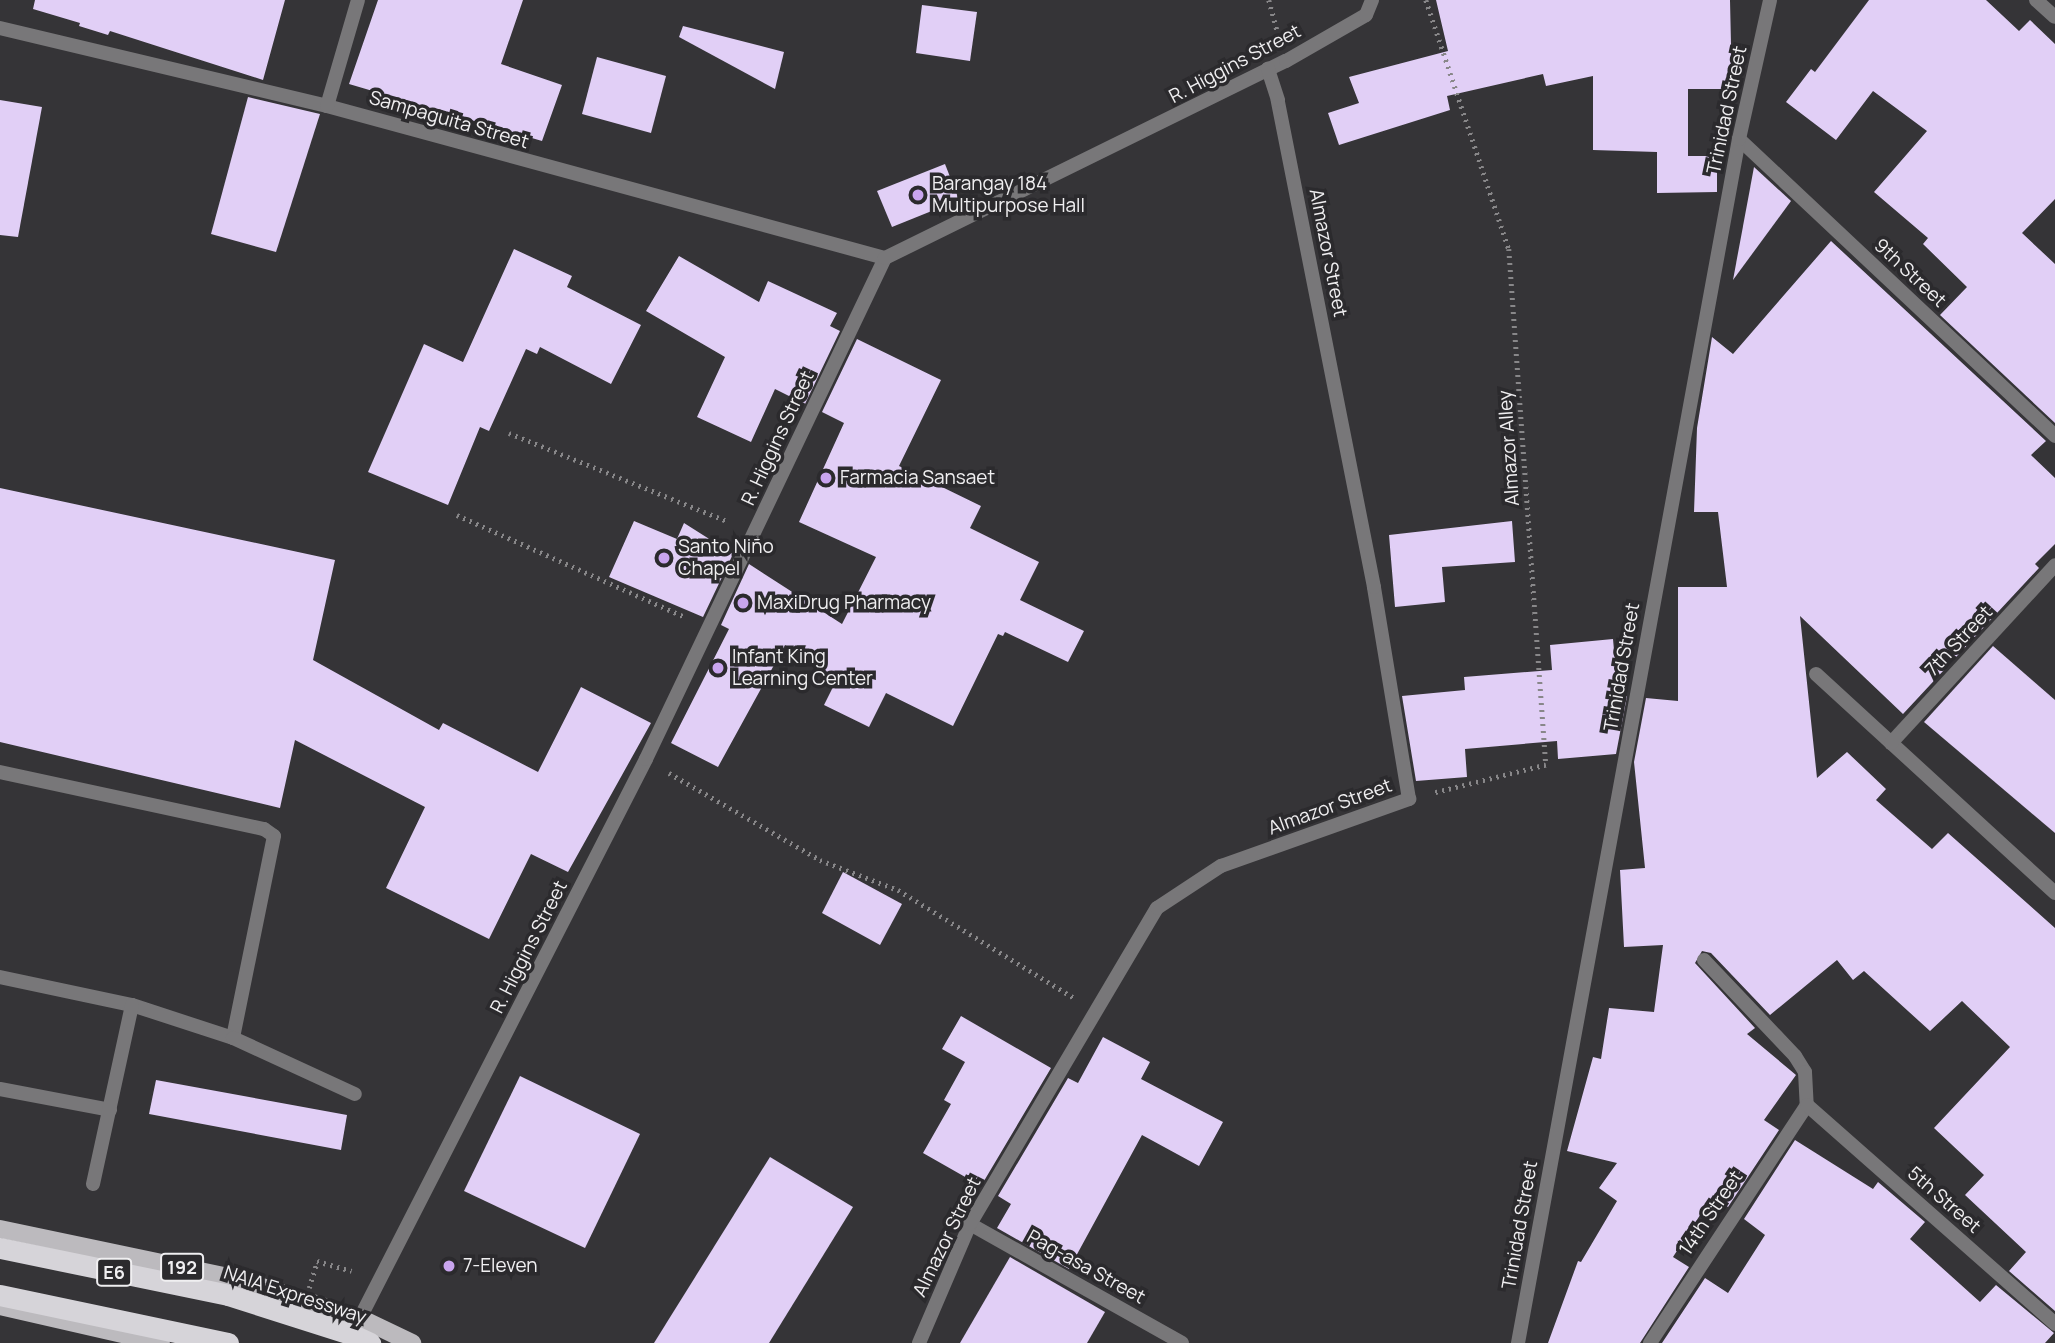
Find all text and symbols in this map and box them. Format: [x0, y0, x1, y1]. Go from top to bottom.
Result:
street label: R. Higgins Street [1165, 20, 1305, 108]
street label: Trinidad Street [1702, 44, 1752, 176]
street label: Sampaguita Street [367, 86, 531, 154]
place label: Barangay 184 Multipurpose Hall [932, 173, 1085, 217]
marker: Barangay 184 Multipurpose Hall [910, 187, 926, 203]
street label: Almazor Street [1304, 187, 1352, 319]
street label: 9th Street [1869, 234, 1951, 312]
street label: R. Higgins Street [737, 367, 819, 509]
street label: Almazor Alley [1494, 389, 1524, 507]
place label: Farmacia Sansaet [840, 467, 995, 489]
marker: Farmacia Sansaet [818, 470, 834, 486]
place label: Santo Niño Chapel [678, 536, 774, 580]
marker: Santo Niño Chapel [656, 550, 672, 566]
place label: MaxiDrug Pharmacy [757, 592, 931, 614]
marker: MaxiDrug Pharmacy [735, 595, 751, 611]
street label: Trinidad Street [1599, 601, 1645, 733]
street label: 7th Street [1921, 601, 1997, 681]
place label: Infant King Learning Center [732, 646, 873, 690]
marker: Infant King Learning Center [710, 660, 726, 676]
street label: Almazor Street [1265, 774, 1395, 840]
street label: R. Higgins Street [486, 877, 572, 1017]
street label: Trinidad Street [1497, 1159, 1543, 1291]
street label: 5th Street [1903, 1162, 1985, 1238]
street label: 14th Street [1674, 1166, 1748, 1260]
street label: Almazor Street [908, 1174, 986, 1300]
street label: Pag-asa Street [1023, 1225, 1149, 1309]
road number: 192 [159, 1252, 205, 1282]
place label: 7-Eleven [463, 1255, 538, 1277]
road number: E6 [95, 1258, 133, 1287]
marker: 7-Eleven [441, 1258, 457, 1274]
street label: NAIA Expressway [221, 1261, 369, 1329]

